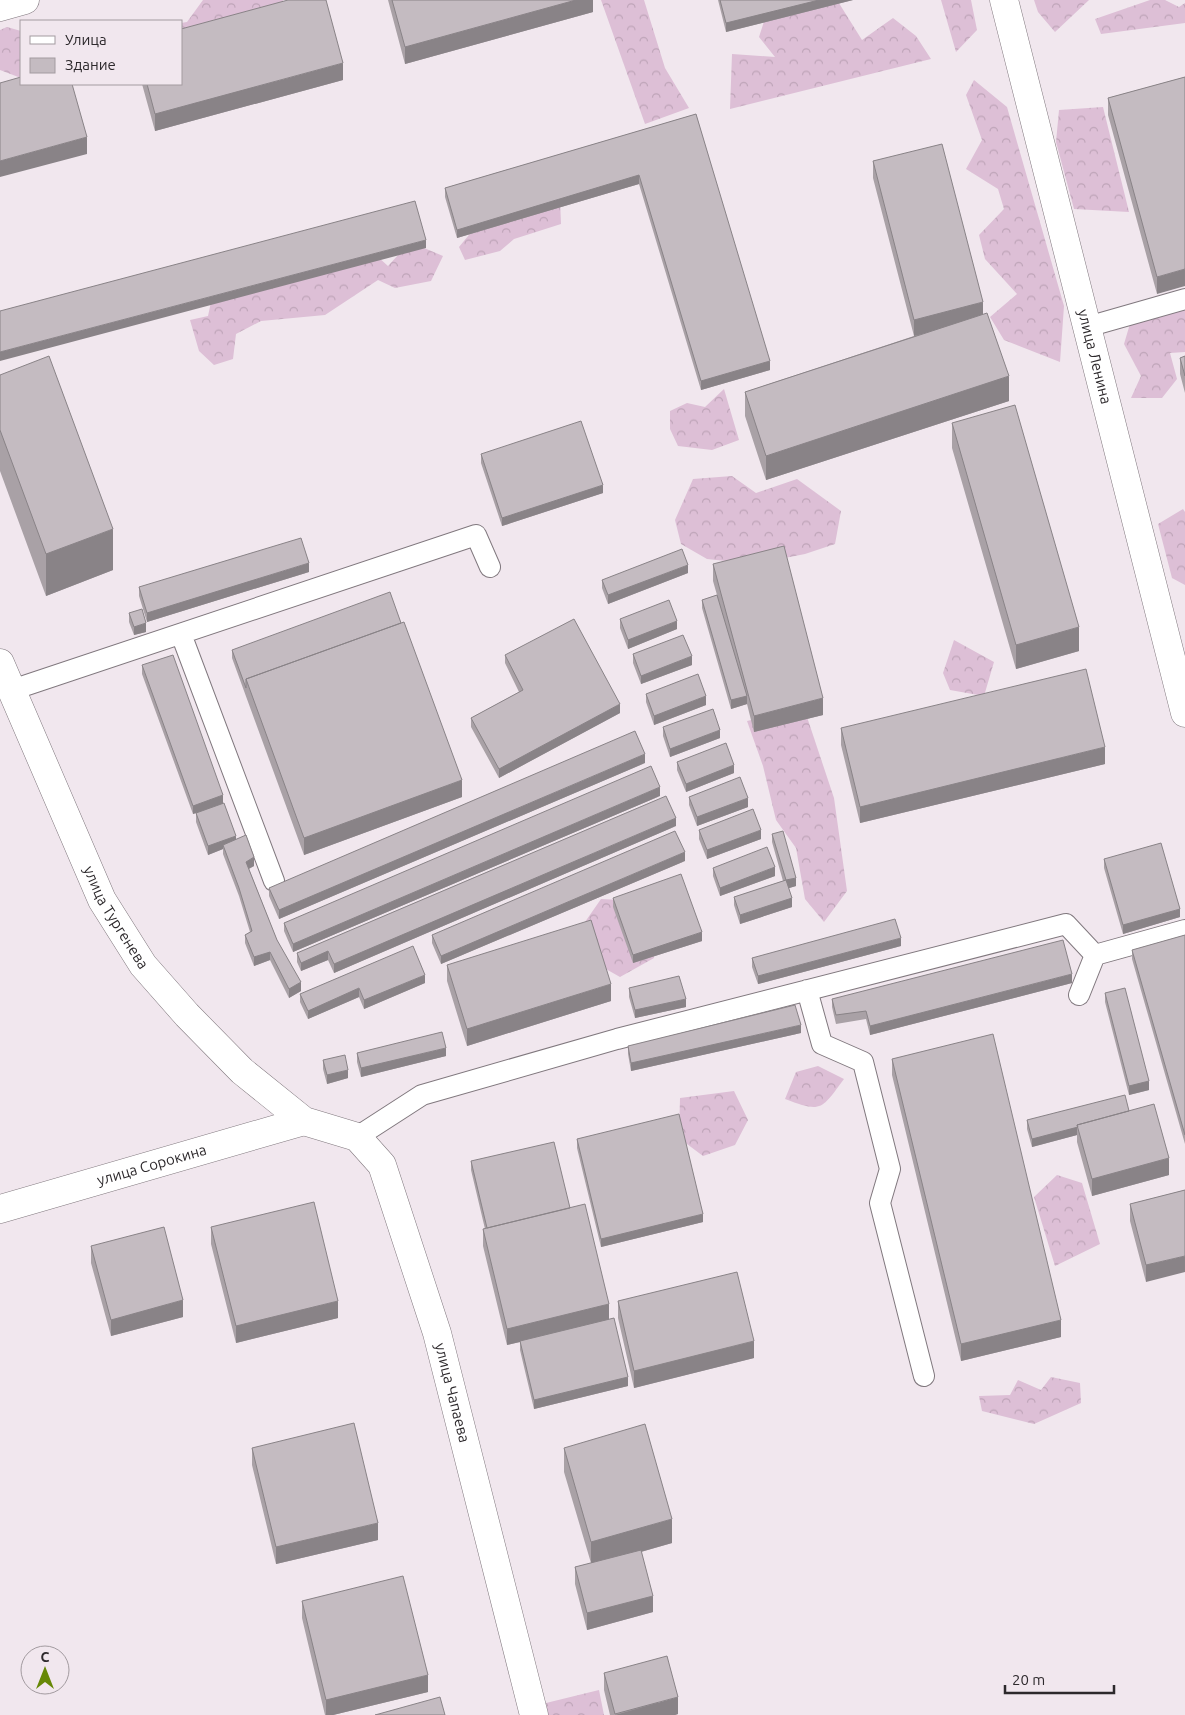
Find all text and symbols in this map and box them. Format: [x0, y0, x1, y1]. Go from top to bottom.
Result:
legend [20, 20, 182, 85]
text: Улица [65, 31, 107, 48]
text: Здание [65, 56, 116, 73]
street label: улица Ленина [1075, 307, 1115, 406]
street label: улица Тургенева [80, 863, 152, 972]
street label: улица Сорокина [95, 1141, 208, 1188]
street label: улица Чапаева [432, 1341, 473, 1444]
north arrow [20, 1645, 70, 1695]
text: С [41, 1649, 50, 1665]
scale bar [1005, 1662, 1114, 1694]
text: 20 m [1012, 1671, 1045, 1688]

